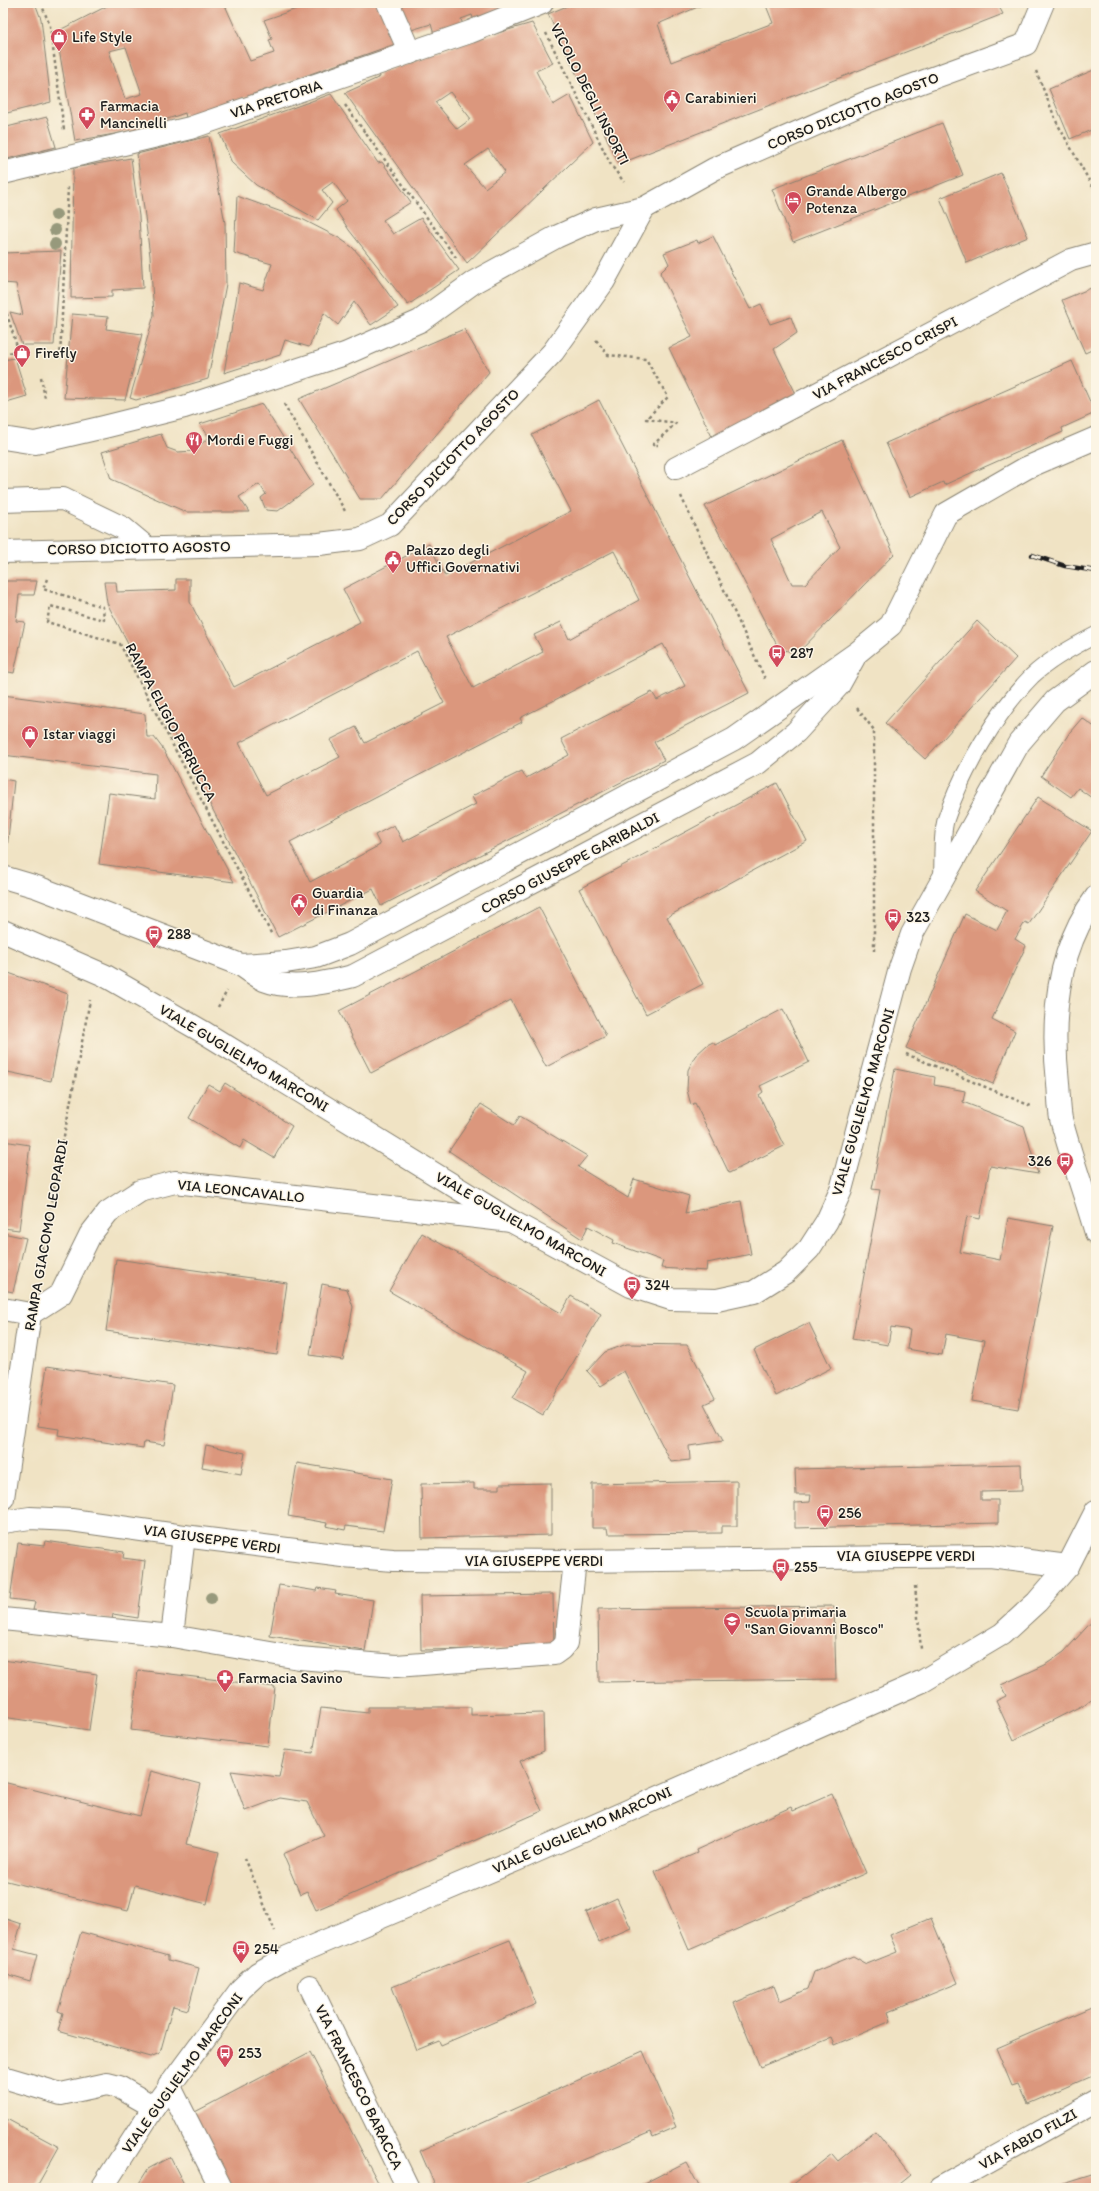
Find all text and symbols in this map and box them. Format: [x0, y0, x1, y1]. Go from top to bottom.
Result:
street label: VICOLO DEGLI INSORTI [546, 20, 634, 168]
shop icon: Life Style [49, 27, 69, 52]
place label: Life Style [72, 28, 132, 46]
street label: CORSO DICIOTTO AGOSTO [765, 68, 942, 154]
street label: VIA PRETORIA [228, 76, 325, 122]
public building icon: Carabinieri [662, 88, 682, 113]
place label: Carabinieri [685, 89, 757, 107]
place label: Farmacia Mancinelli [100, 97, 167, 132]
pharmacy icon: Farmacia Mancinelli [77, 105, 97, 130]
place label: Grande Albergo Potenza [806, 182, 907, 217]
hotel icon: Grande Albergo Potenza [783, 190, 803, 215]
street label: VIA FRANCESCO CRISPI [810, 312, 960, 404]
shop icon: Firefly [12, 343, 32, 368]
place label: Firefly [35, 344, 77, 362]
street label: CORSO DICIOTTO AGOSTO [383, 385, 523, 529]
restaurant icon: Mordi e Fuggi [184, 430, 204, 455]
place label: Mordi e Fuggi [207, 431, 293, 449]
street label: CORSO DICIOTTO AGOSTO [47, 537, 231, 559]
place label: Palazzo degli Uffici Governativi [406, 541, 520, 576]
public building icon: Palazzo degli Uffici Governativi [383, 549, 403, 574]
street label: RAMPA ELIGIO PERRUCCA [122, 640, 221, 805]
bus stop icon: 287 [767, 643, 787, 668]
place label: 287 [790, 644, 814, 662]
shop icon: Istar viaggi [20, 724, 40, 749]
place label: Istar viaggi [43, 725, 116, 743]
street label: CORSO GIUSEPPE GARIBALDI [478, 808, 662, 918]
place label: Guardia di Finanza [312, 884, 378, 919]
public building icon: Guardia di Finanza [289, 892, 309, 917]
bus stop icon: 323 [883, 907, 903, 932]
place label: 323 [906, 908, 930, 926]
bus stop icon: 288 [144, 924, 164, 949]
place label: 288 [167, 925, 191, 943]
street label: VIALE GUGLIELMO MARCONI [156, 1000, 332, 1116]
street label: VIALE GUGLIELMO MARCONI [828, 1006, 898, 1198]
street label: RAMPA GIACOMO LEOPARDI [20, 1138, 72, 1332]
bus stop icon: 326 [1055, 1151, 1075, 1176]
place label: 326 [1028, 1152, 1052, 1170]
street label: VIALE GUGLIELMO MARCONI [432, 1168, 610, 1280]
street label: VIA LEONCAVALLO [177, 1175, 306, 1207]
bus stop icon: 324 [622, 1275, 642, 1300]
place label: 324 [645, 1276, 670, 1294]
bus stop icon: 256 [815, 1503, 835, 1528]
place label: 256 [838, 1504, 862, 1522]
street label: VIA GIUSEPPE VERDI [142, 1520, 282, 1558]
street label: VIA GIUSEPPE VERDI [837, 1547, 975, 1565]
street label: VIA GIUSEPPE VERDI [465, 1552, 603, 1570]
bus stop icon: 255 [771, 1557, 791, 1582]
place label: 255 [794, 1558, 818, 1576]
place label: Scuola primaria "San Giovanni Bosco" [745, 1603, 883, 1638]
school or university icon: Scuola primaria "San Giovanni Bosco" [722, 1611, 742, 1636]
pharmacy icon: Farmacia Savino [215, 1668, 235, 1693]
place label: Farmacia Savino [238, 1669, 343, 1687]
street label: VIALE GUGLIELMO MARCONI [490, 1782, 674, 1878]
bus stop icon: 254 [231, 1939, 251, 1964]
place label: 254 [254, 1940, 279, 1958]
street label: VIALE GUGLIELMO MARCONI [118, 1989, 246, 2157]
street label: VIA FRANCESCO BARACCA [311, 2002, 407, 2173]
bus stop icon: 253 [215, 2043, 235, 2068]
place label: 253 [238, 2044, 262, 2062]
street label: VIA FABIO FILZI [976, 2105, 1080, 2173]

